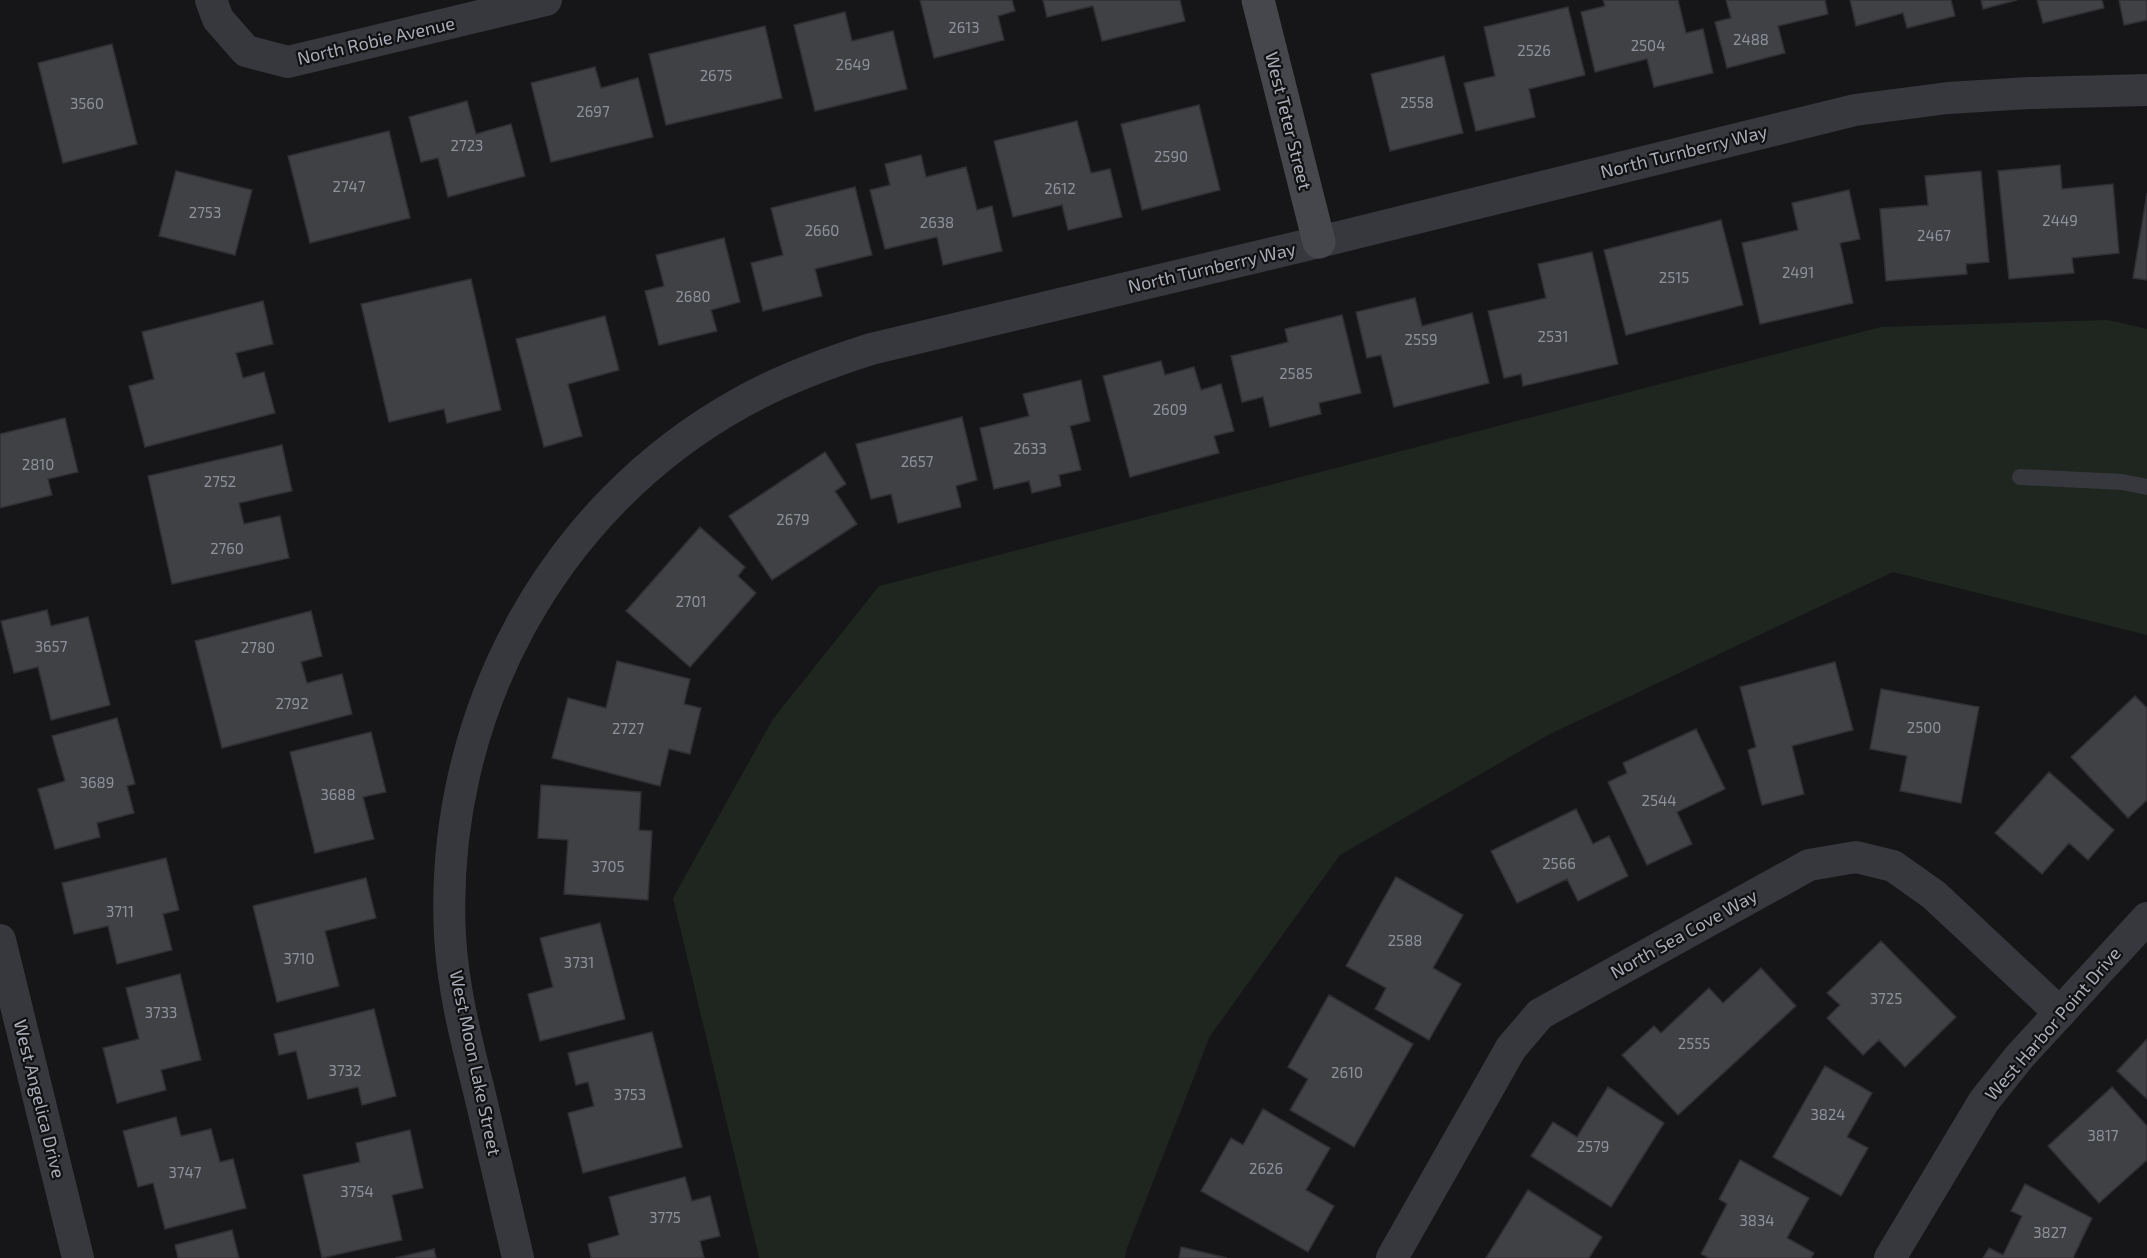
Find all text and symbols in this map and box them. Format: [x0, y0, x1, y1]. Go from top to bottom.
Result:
street label: North Robie Avenue [295, 11, 457, 69]
house number: 2613 [948, 18, 980, 36]
house number: 2488 [1733, 30, 1769, 48]
house number: 2504 [1631, 36, 1665, 54]
house number: 2526 [1517, 41, 1551, 59]
street label: West Teter Street [1261, 49, 1317, 192]
house number: 2649 [836, 55, 870, 73]
house number: 2675 [700, 66, 732, 84]
house number: 2558 [1400, 93, 1434, 111]
house number: 3560 [70, 94, 104, 112]
house number: 2697 [576, 102, 610, 120]
street label: North Turnberry Way [1598, 120, 1770, 182]
house number: 2723 [451, 136, 483, 154]
house number: 2590 [1154, 147, 1188, 165]
house number: 2747 [332, 177, 366, 195]
house number: 2612 [1044, 179, 1076, 197]
house number: 2753 [189, 203, 221, 221]
house number: 2449 [2042, 211, 2078, 229]
house number: 2638 [920, 213, 954, 231]
house number: 2660 [805, 221, 839, 239]
house number: 2467 [1917, 226, 1951, 244]
street label: North Turnberry Way [1126, 237, 1298, 297]
house number: 2491 [1782, 263, 1814, 281]
house number: 2515 [1659, 268, 1689, 286]
house number: 2680 [675, 287, 711, 305]
house number: 2531 [1538, 327, 1568, 345]
house number: 2559 [1404, 330, 1438, 348]
house number: 2585 [1279, 364, 1313, 382]
house number: 2609 [1153, 400, 1187, 418]
house number: 2633 [1013, 439, 1047, 457]
house number: 2657 [901, 452, 934, 470]
house number: 2810 [22, 455, 54, 473]
house number: 2752 [204, 472, 236, 490]
house number: 2679 [776, 510, 810, 528]
house number: 2760 [210, 539, 244, 557]
house number: 2701 [675, 592, 707, 610]
house number: 3657 [35, 637, 68, 655]
house number: 2780 [241, 638, 275, 656]
house number: 2792 [275, 694, 309, 712]
house number: 2500 [1907, 718, 1941, 736]
house number: 2727 [612, 719, 644, 737]
house number: 3689 [80, 773, 114, 791]
house number: 3688 [320, 785, 356, 803]
house number: 2544 [1642, 791, 1676, 809]
house number: 2566 [1542, 854, 1576, 872]
house number: 3705 [591, 857, 625, 875]
street label: North Sea Cove Way [1606, 883, 1761, 983]
house number: 3711 [106, 902, 134, 920]
house number: 2588 [1388, 931, 1422, 949]
street label: West Harbor Point Drive [1980, 942, 2125, 1105]
house number: 3710 [283, 949, 315, 967]
house number: 3731 [564, 953, 594, 971]
street label: West Moon Lake Street [446, 968, 506, 1158]
house number: 3725 [1870, 989, 1902, 1007]
house number: 3733 [145, 1003, 177, 1021]
street label: West Angelica Drive [10, 1017, 70, 1180]
house number: 2555 [1678, 1034, 1710, 1052]
house number: 3732 [329, 1061, 361, 1079]
house number: 2610 [1331, 1063, 1363, 1081]
house number: 3753 [614, 1085, 646, 1103]
house number: 3824 [1810, 1105, 1846, 1123]
house number: 3817 [2087, 1126, 2119, 1144]
house number: 2579 [1577, 1137, 1609, 1155]
house number: 2626 [1249, 1159, 1283, 1177]
house number: 3747 [169, 1163, 202, 1181]
house number: 3754 [340, 1182, 374, 1200]
house number: 3775 [649, 1208, 681, 1226]
house number: 3834 [1739, 1211, 1775, 1229]
house number: 3827 [2033, 1223, 2067, 1241]

